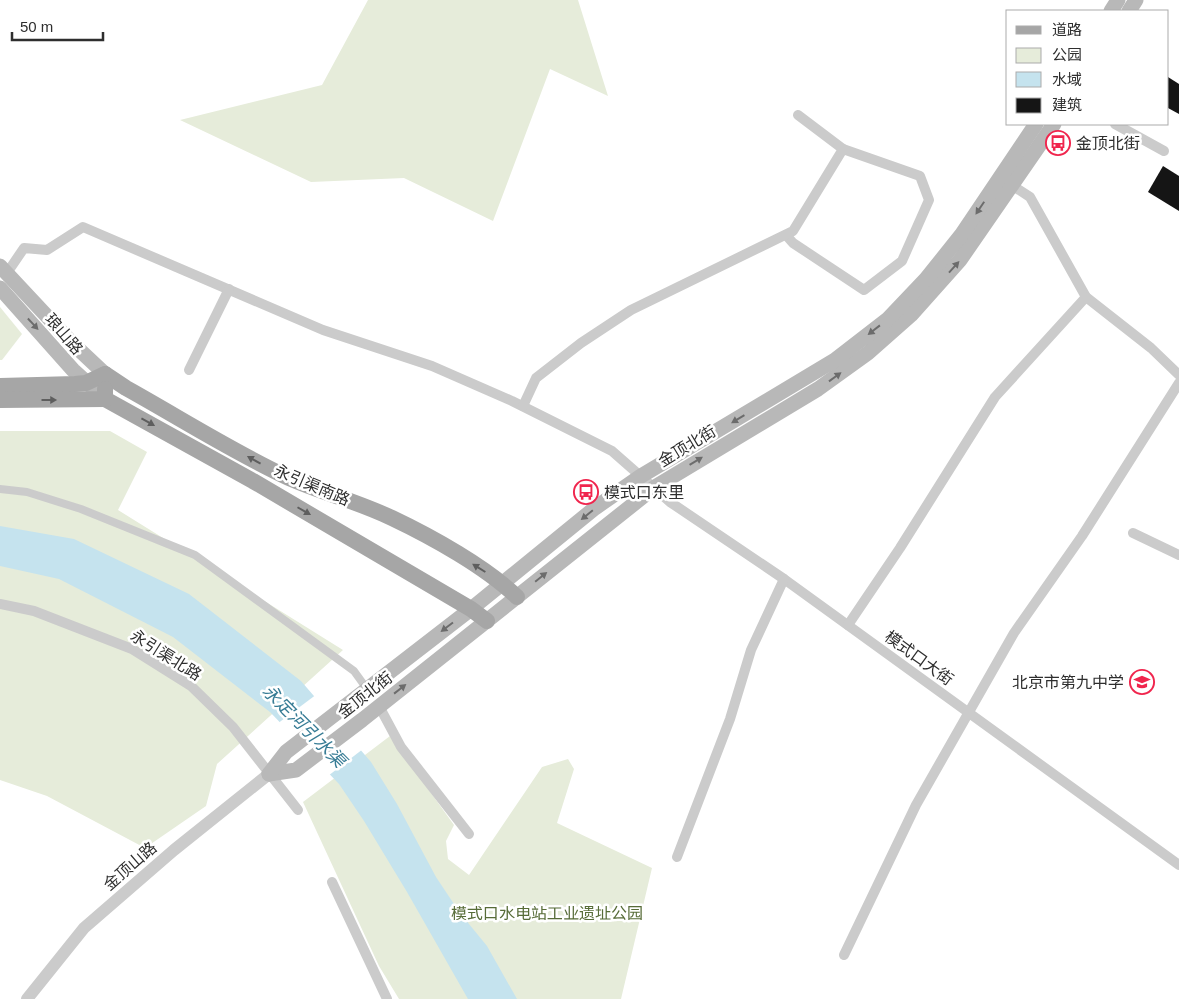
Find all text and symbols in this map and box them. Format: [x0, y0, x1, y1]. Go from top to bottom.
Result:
scale bar [12, 10, 104, 42]
legend [1006, 10, 1169, 125]
text: 50 m [20, 18, 53, 35]
text: 道路 [1052, 21, 1082, 38]
text: 公园 [1052, 46, 1082, 63]
text: 水域 [1052, 71, 1082, 88]
text: 建筑 [1052, 96, 1082, 113]
bus stop icon: 金顶北街 [1045, 130, 1071, 156]
place label: 金顶北街 [1076, 135, 1140, 152]
one-way arrow [975, 201, 985, 214]
one-way arrow [948, 261, 960, 273]
street label: 琅山路 [42, 310, 86, 358]
one-way arrow [27, 318, 39, 330]
one-way arrow [868, 324, 881, 335]
one-way arrow [828, 371, 841, 382]
one-way arrow [41, 396, 57, 404]
one-way arrow [732, 414, 745, 423]
one-way arrow [141, 418, 154, 427]
street label: 金顶北街 [655, 422, 719, 470]
one-way arrow [247, 455, 261, 464]
one-way arrow [690, 456, 703, 465]
street label: 永引渠南路 [272, 462, 352, 508]
bus stop icon: 模式口东里 [573, 479, 599, 505]
place label: 模式口东里 [604, 484, 684, 501]
one-way arrow [298, 507, 311, 516]
one-way arrow [581, 509, 594, 520]
one-way arrow [472, 563, 485, 572]
one-way arrow [535, 572, 547, 583]
one-way arrow [441, 621, 454, 632]
street label: 永引渠北路 [128, 627, 204, 683]
street label: 模式口大街 [882, 628, 956, 688]
street label: 金顶北街 [335, 669, 395, 721]
school or university icon: 北京市第九中学 [1129, 669, 1155, 695]
place label: 北京市第九中学 [1012, 674, 1124, 691]
water label: 永定河引水渠 [259, 681, 351, 773]
one-way arrow [393, 684, 407, 694]
street label: 金顶山路 [100, 839, 160, 893]
park label: 模式口水电站工业遗址公园 [451, 905, 643, 922]

